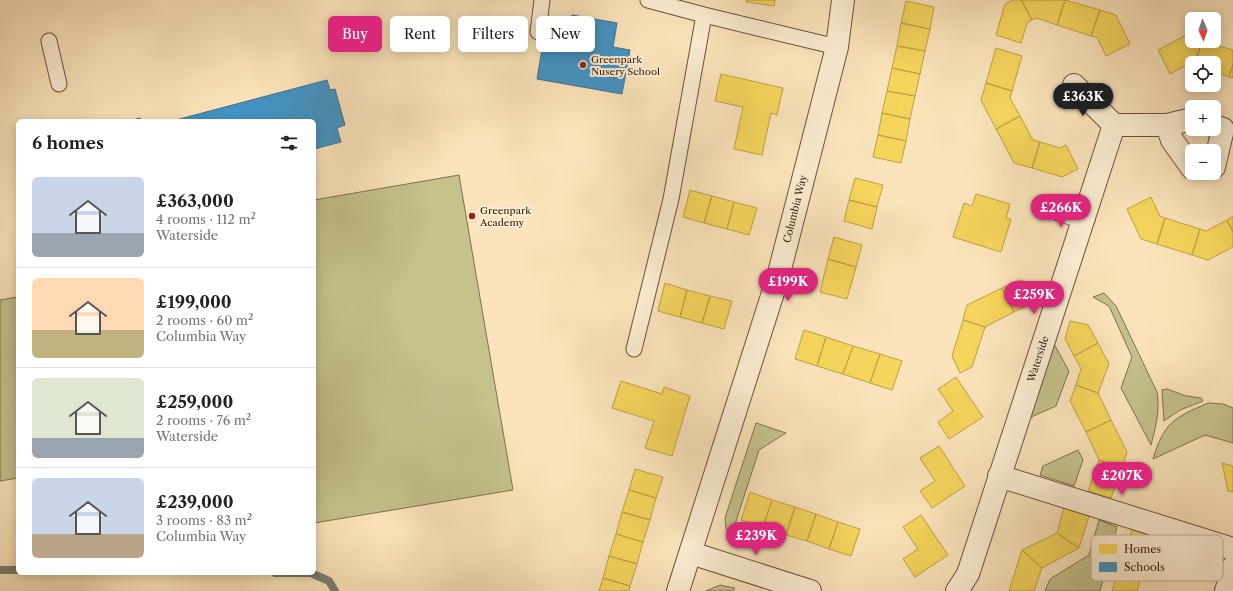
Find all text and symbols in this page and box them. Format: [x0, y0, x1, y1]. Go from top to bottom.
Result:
north arrow [1185, 12, 1221, 48]
map controls [1185, 12, 1221, 180]
chip: Buy [328, 16, 382, 52]
chip: Rent [390, 16, 450, 52]
chip: Filters [458, 16, 528, 52]
chip: New [536, 16, 595, 52]
place label: Greenpark Nusery School [591, 53, 660, 78]
button: locate [1185, 56, 1221, 92]
marker: Greenpark Nusery School [578, 60, 588, 70]
pin: £363K [1055, 83, 1111, 117]
text: £363K [1062, 88, 1104, 104]
button: + [1185, 100, 1221, 136]
icon: filters [278, 132, 300, 154]
text: 6 homes [32, 133, 104, 153]
button: − [1185, 144, 1221, 180]
street label: Columbia Way [780, 173, 810, 244]
text: £363,000 [156, 191, 234, 211]
icon: home [64, 193, 112, 241]
pin: £266K [1033, 194, 1089, 228]
text: £266K [1040, 199, 1082, 215]
place label: Greenpark Academy [479, 204, 532, 229]
text: 4 rooms · 112 m² [156, 211, 256, 227]
marker: Greenpark Academy [467, 211, 477, 221]
text: Waterside [156, 227, 218, 243]
pin: £199K [760, 268, 816, 302]
text: £199K [768, 273, 808, 289]
pin: £259K [1006, 281, 1062, 315]
text: £259K [1013, 286, 1055, 302]
text: £199,000 [156, 292, 232, 312]
icon: home [64, 294, 112, 342]
text: 2 rooms · 60 m² [156, 312, 253, 328]
text: Columbia Way [156, 328, 246, 344]
street label: Waterside [1024, 334, 1052, 385]
text: £259,000 [156, 392, 233, 412]
icon: home [64, 394, 112, 442]
text: 2 rooms · 76 m² [156, 412, 251, 428]
text: Waterside [156, 428, 218, 444]
pin: £207K [1094, 462, 1150, 496]
text: £207K [1101, 467, 1143, 483]
text: £239,000 [156, 492, 234, 512]
icon: home [64, 494, 112, 542]
text: 3 rooms · 83 m² [156, 512, 252, 528]
pin: £239K [728, 522, 784, 556]
text: £239K [735, 527, 777, 543]
text: Columbia Way [156, 528, 246, 544]
legend [1091, 535, 1223, 581]
text: Homes [1124, 542, 1161, 556]
text: Schools [1124, 560, 1165, 574]

